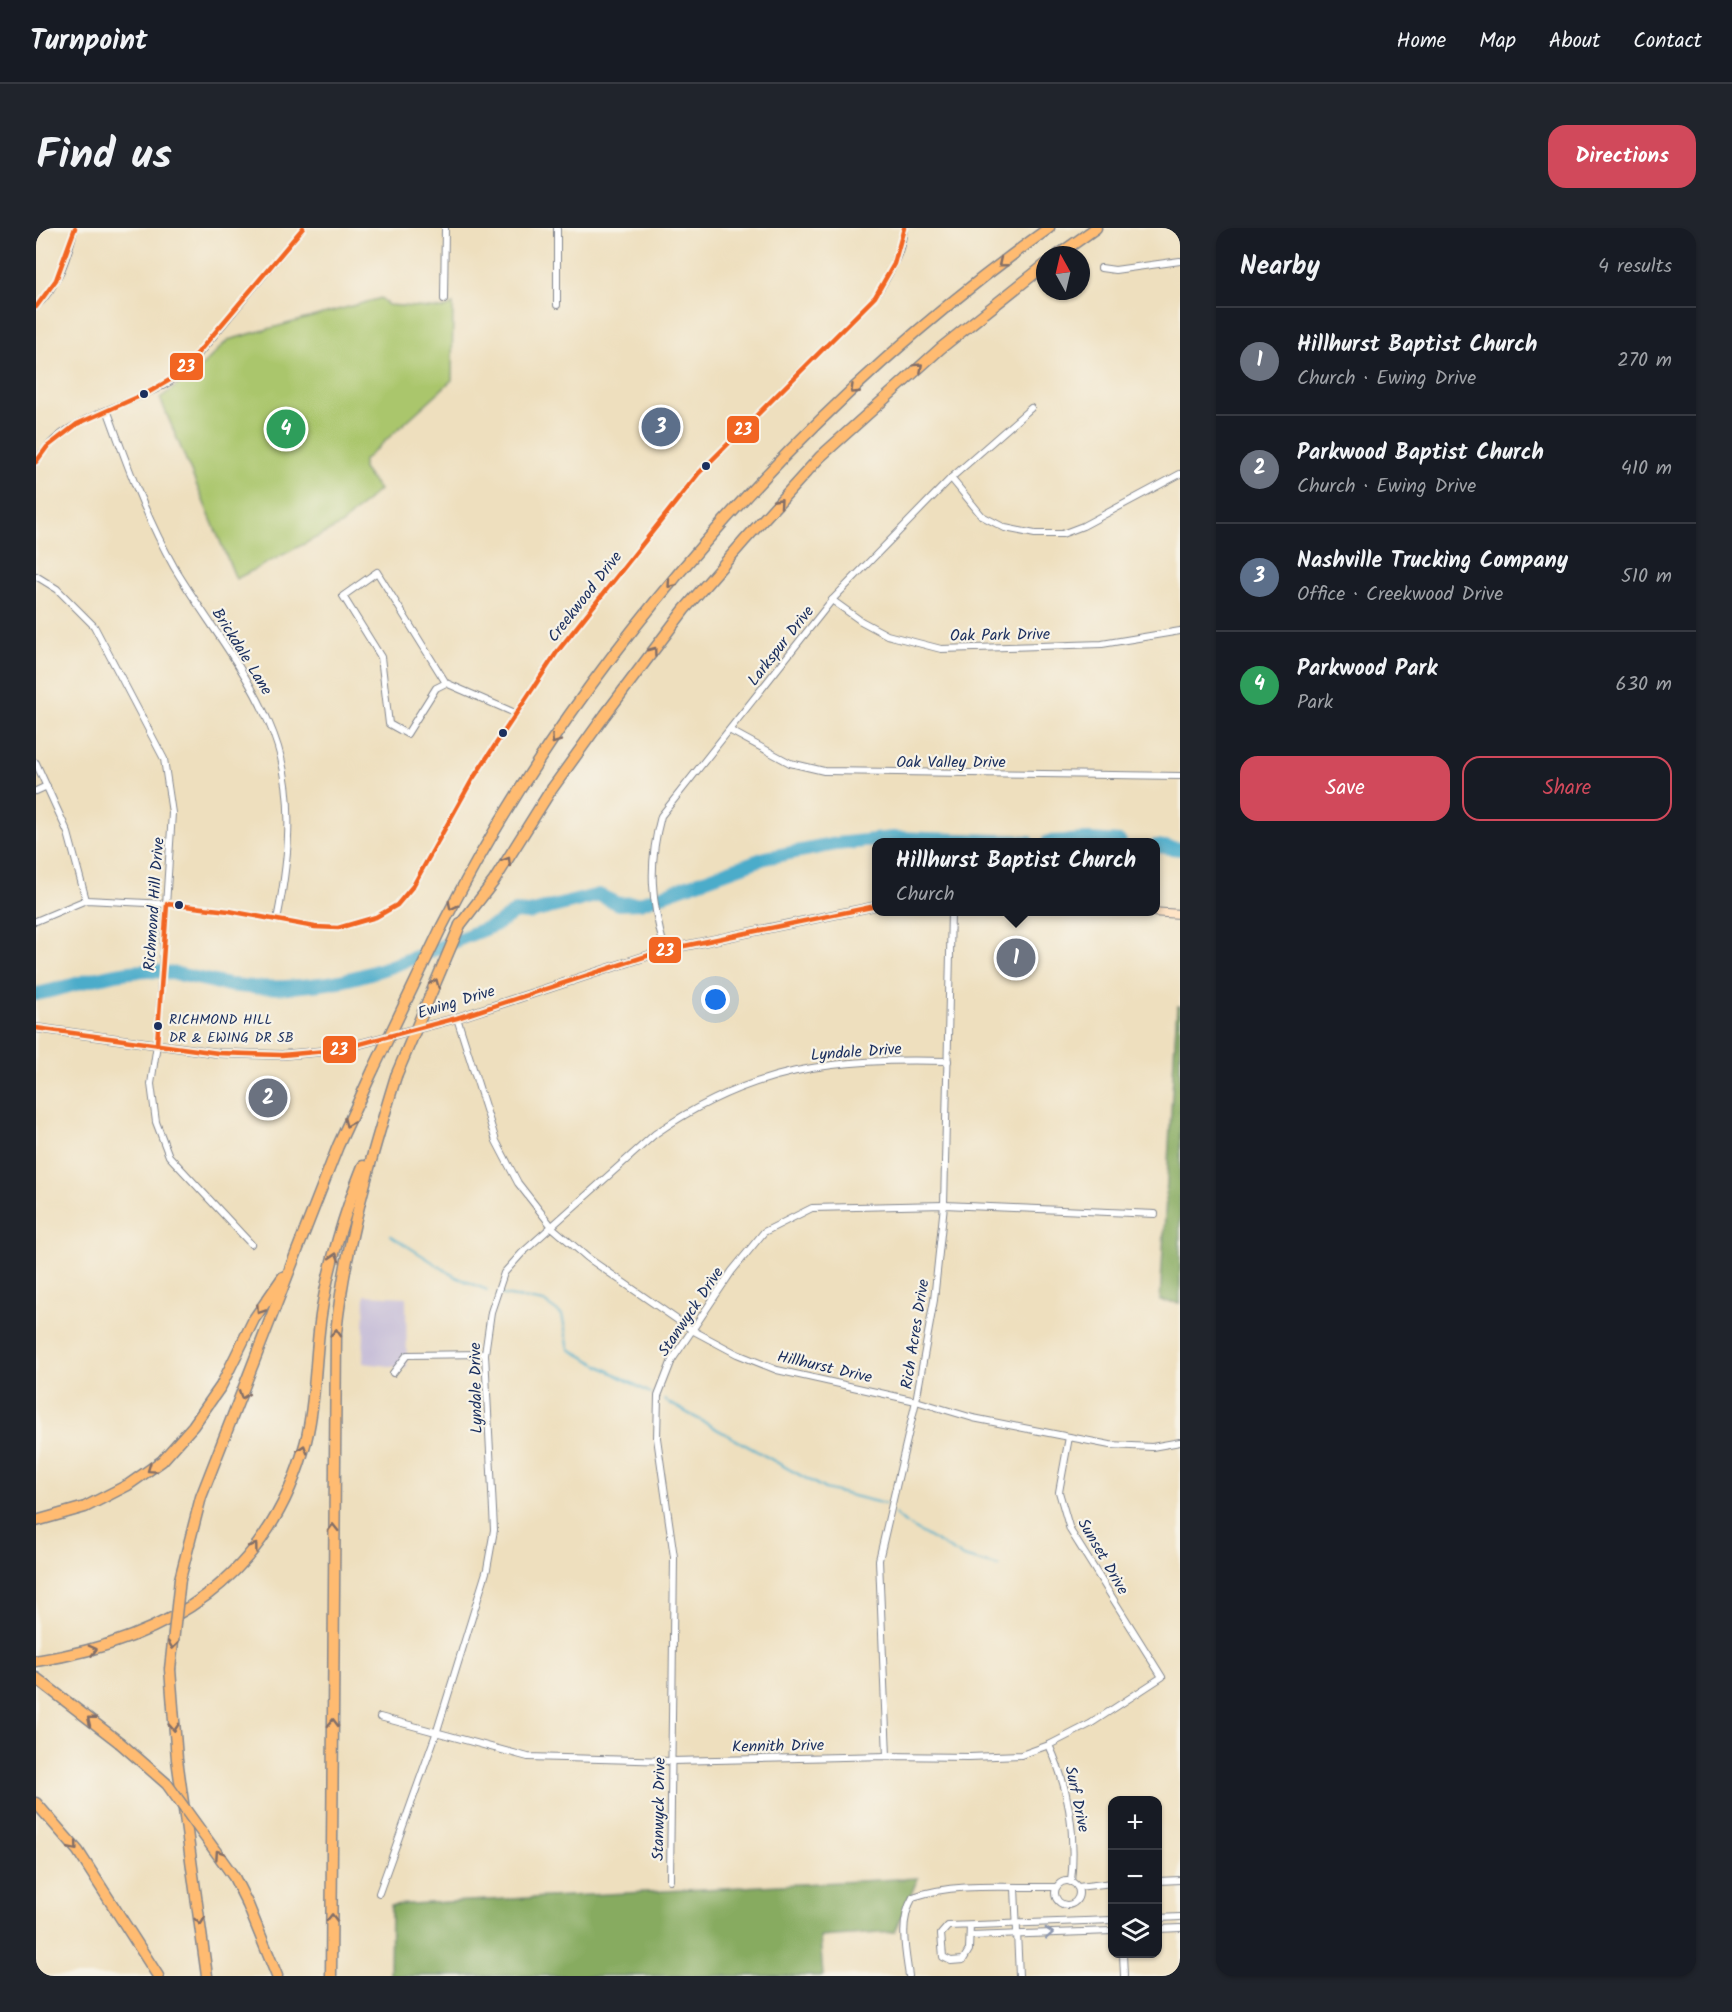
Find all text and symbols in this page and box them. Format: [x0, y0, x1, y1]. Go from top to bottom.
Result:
text: Turnpoint [30, 19, 148, 64]
text: Home [1397, 25, 1446, 58]
text: Map [1479, 25, 1516, 58]
text: About [1549, 25, 1600, 58]
text: Contact [1633, 25, 1702, 58]
text: Find us [36, 123, 172, 190]
button: Directions [1548, 125, 1696, 188]
north arrow [1036, 246, 1090, 300]
text: Nearby [1240, 246, 1320, 288]
text: 4 results [1598, 251, 1672, 283]
one-way arrow [998, 256, 1009, 267]
text: Hillhurst Baptist Church [1297, 328, 1537, 363]
text: 1 [1256, 345, 1263, 377]
text: 270 m [1617, 345, 1672, 377]
line badge: 23 [169, 352, 204, 381]
text: 23 [177, 355, 195, 380]
one-way arrow [912, 363, 923, 374]
text: Church · Ewing Drive [1297, 363, 1476, 395]
one-way arrow [850, 382, 861, 393]
unlabelled marker [138, 388, 150, 400]
pin: 3 [642, 404, 680, 450]
pin: 4 [266, 406, 306, 452]
line badge: 23 [726, 415, 760, 444]
text: 23 [734, 418, 752, 443]
text: Parkwood Baptist Church [1297, 436, 1544, 471]
text: 2 [1254, 453, 1265, 485]
text: 410 m [1621, 453, 1672, 485]
unlabelled marker [700, 460, 712, 472]
text: Church · Ewing Drive [1297, 471, 1476, 503]
one-way arrow [772, 498, 783, 509]
text: Nashville Trucking Company [1297, 544, 1568, 579]
street label: Creekwood Drive [542, 546, 629, 648]
text: 3 [1254, 561, 1265, 593]
text: 510 m [1621, 561, 1672, 593]
one-way arrow [667, 577, 678, 588]
text: Office · Creekwood Drive [1297, 579, 1503, 611]
street label: Larkspur Drive [742, 600, 821, 692]
street label: Brickdale Lane [205, 603, 279, 700]
street label: Oak Park Drive [950, 622, 1050, 649]
one-way arrow [646, 646, 657, 657]
text: Parkwood Park [1297, 652, 1437, 687]
text: 4 [1254, 669, 1265, 701]
text: 630 m [1616, 669, 1672, 701]
text: Park [1297, 687, 1333, 719]
unlabelled marker [497, 727, 509, 739]
one-way arrow [551, 734, 562, 745]
street label: Oak Valley Drive [896, 750, 1006, 775]
button: Save [1240, 756, 1450, 821]
button: Share [1462, 756, 1672, 821]
street label: Richmond Hill Drive [137, 836, 172, 972]
popup [872, 838, 1160, 916]
text: Hillhurst Baptist Church [896, 844, 1136, 879]
one-way arrow [499, 857, 511, 867]
text: Church [896, 879, 954, 911]
unlabelled marker [173, 899, 185, 911]
one-way arrow [448, 900, 460, 911]
line badge: 23 [648, 936, 682, 964]
pin: 1 [996, 936, 1036, 980]
text: 23 [656, 939, 674, 964]
one-way arrow [428, 978, 440, 989]
street label: Ewing Drive [415, 979, 498, 1026]
your location [701, 985, 730, 1014]
place label: RICHMOND HILL DR & EWING DR SB [169, 1009, 294, 1049]
marker: RICHMOND HILL DR & EWING DR SB [152, 1020, 164, 1032]
line badge: 23 [322, 1035, 357, 1064]
street label: Lyndale Drive [810, 1037, 902, 1068]
text: 23 [330, 1038, 348, 1063]
pin: 2 [248, 1076, 288, 1120]
one-way arrow [343, 1117, 355, 1128]
one-way arrow [328, 1252, 340, 1263]
street label: Stanwyck Drive [652, 1262, 731, 1362]
street label: Rich Acres Drive [894, 1277, 937, 1391]
one-way arrow [256, 1303, 267, 1314]
one-way arrow [329, 1328, 342, 1337]
street label: Lyndale Drive [463, 1342, 490, 1434]
street label: Hillhurst Drive [775, 1344, 875, 1391]
one-way arrow [238, 1389, 250, 1400]
one-way arrow [296, 1444, 308, 1455]
one-way arrow [146, 1462, 157, 1473]
street label: Sunset Drive [1071, 1514, 1135, 1600]
one-way arrow [327, 1523, 339, 1532]
one-way arrow [246, 1542, 257, 1553]
one-way arrow [167, 1640, 180, 1650]
one-way arrow [87, 1645, 98, 1657]
one-way arrow [87, 1716, 98, 1727]
one-way arrow [327, 1718, 340, 1727]
one-way arrow [168, 1723, 181, 1732]
street label: Kennith Drive [732, 1733, 824, 1760]
street label: Stanwyck Drive [646, 1757, 673, 1861]
street label: Surf Drive [1057, 1764, 1096, 1835]
map controls [1108, 1796, 1162, 1958]
button: + [1108, 1796, 1162, 1850]
one-way arrow [67, 1840, 78, 1851]
one-way arrow [215, 1850, 226, 1861]
button: − [1108, 1850, 1162, 1904]
button: layers [1108, 1904, 1162, 1958]
one-way arrow [326, 1913, 338, 1922]
one-way arrow [193, 1916, 205, 1925]
one-way arrow [1045, 1927, 1054, 1940]

